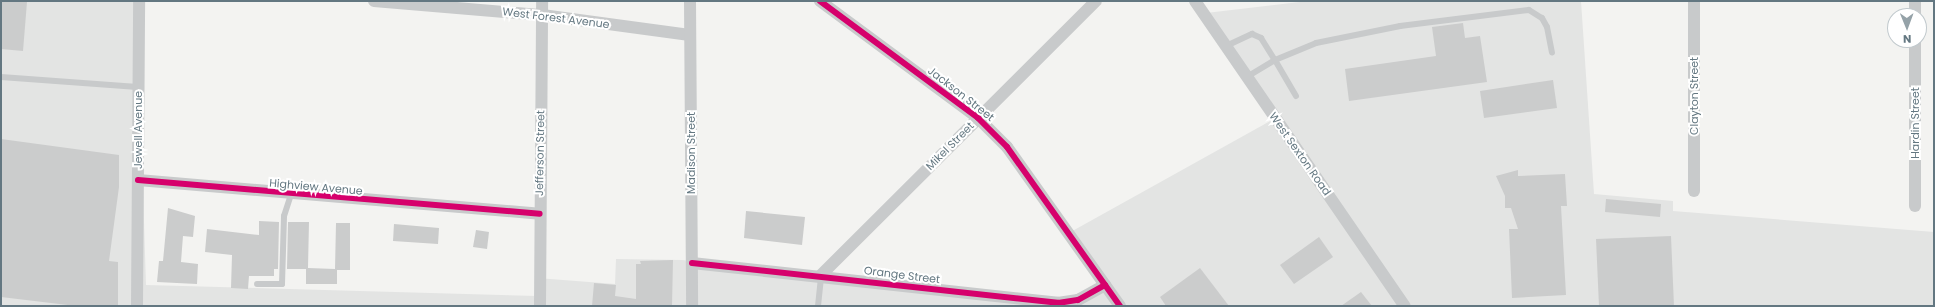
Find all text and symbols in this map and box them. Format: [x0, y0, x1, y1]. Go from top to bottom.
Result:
street label: West Forest Avenue [502, 5, 610, 31]
north arrow [1887, 8, 1927, 48]
text: N [1903, 31, 1911, 47]
street label: Clayton Street [1687, 57, 1701, 135]
street label: Jackson Street [925, 64, 997, 124]
street label: Hardin Street [1908, 87, 1922, 159]
street label: Jewell Avenue [131, 91, 145, 169]
street label: Jefferson Street [533, 110, 547, 196]
street label: West Sexton Road [1266, 110, 1334, 198]
street label: Madison Street [684, 112, 698, 194]
street label: Mikel Street [923, 119, 977, 173]
street label: Highview Avenue [269, 176, 363, 198]
street label: Orange Street [863, 264, 941, 286]

